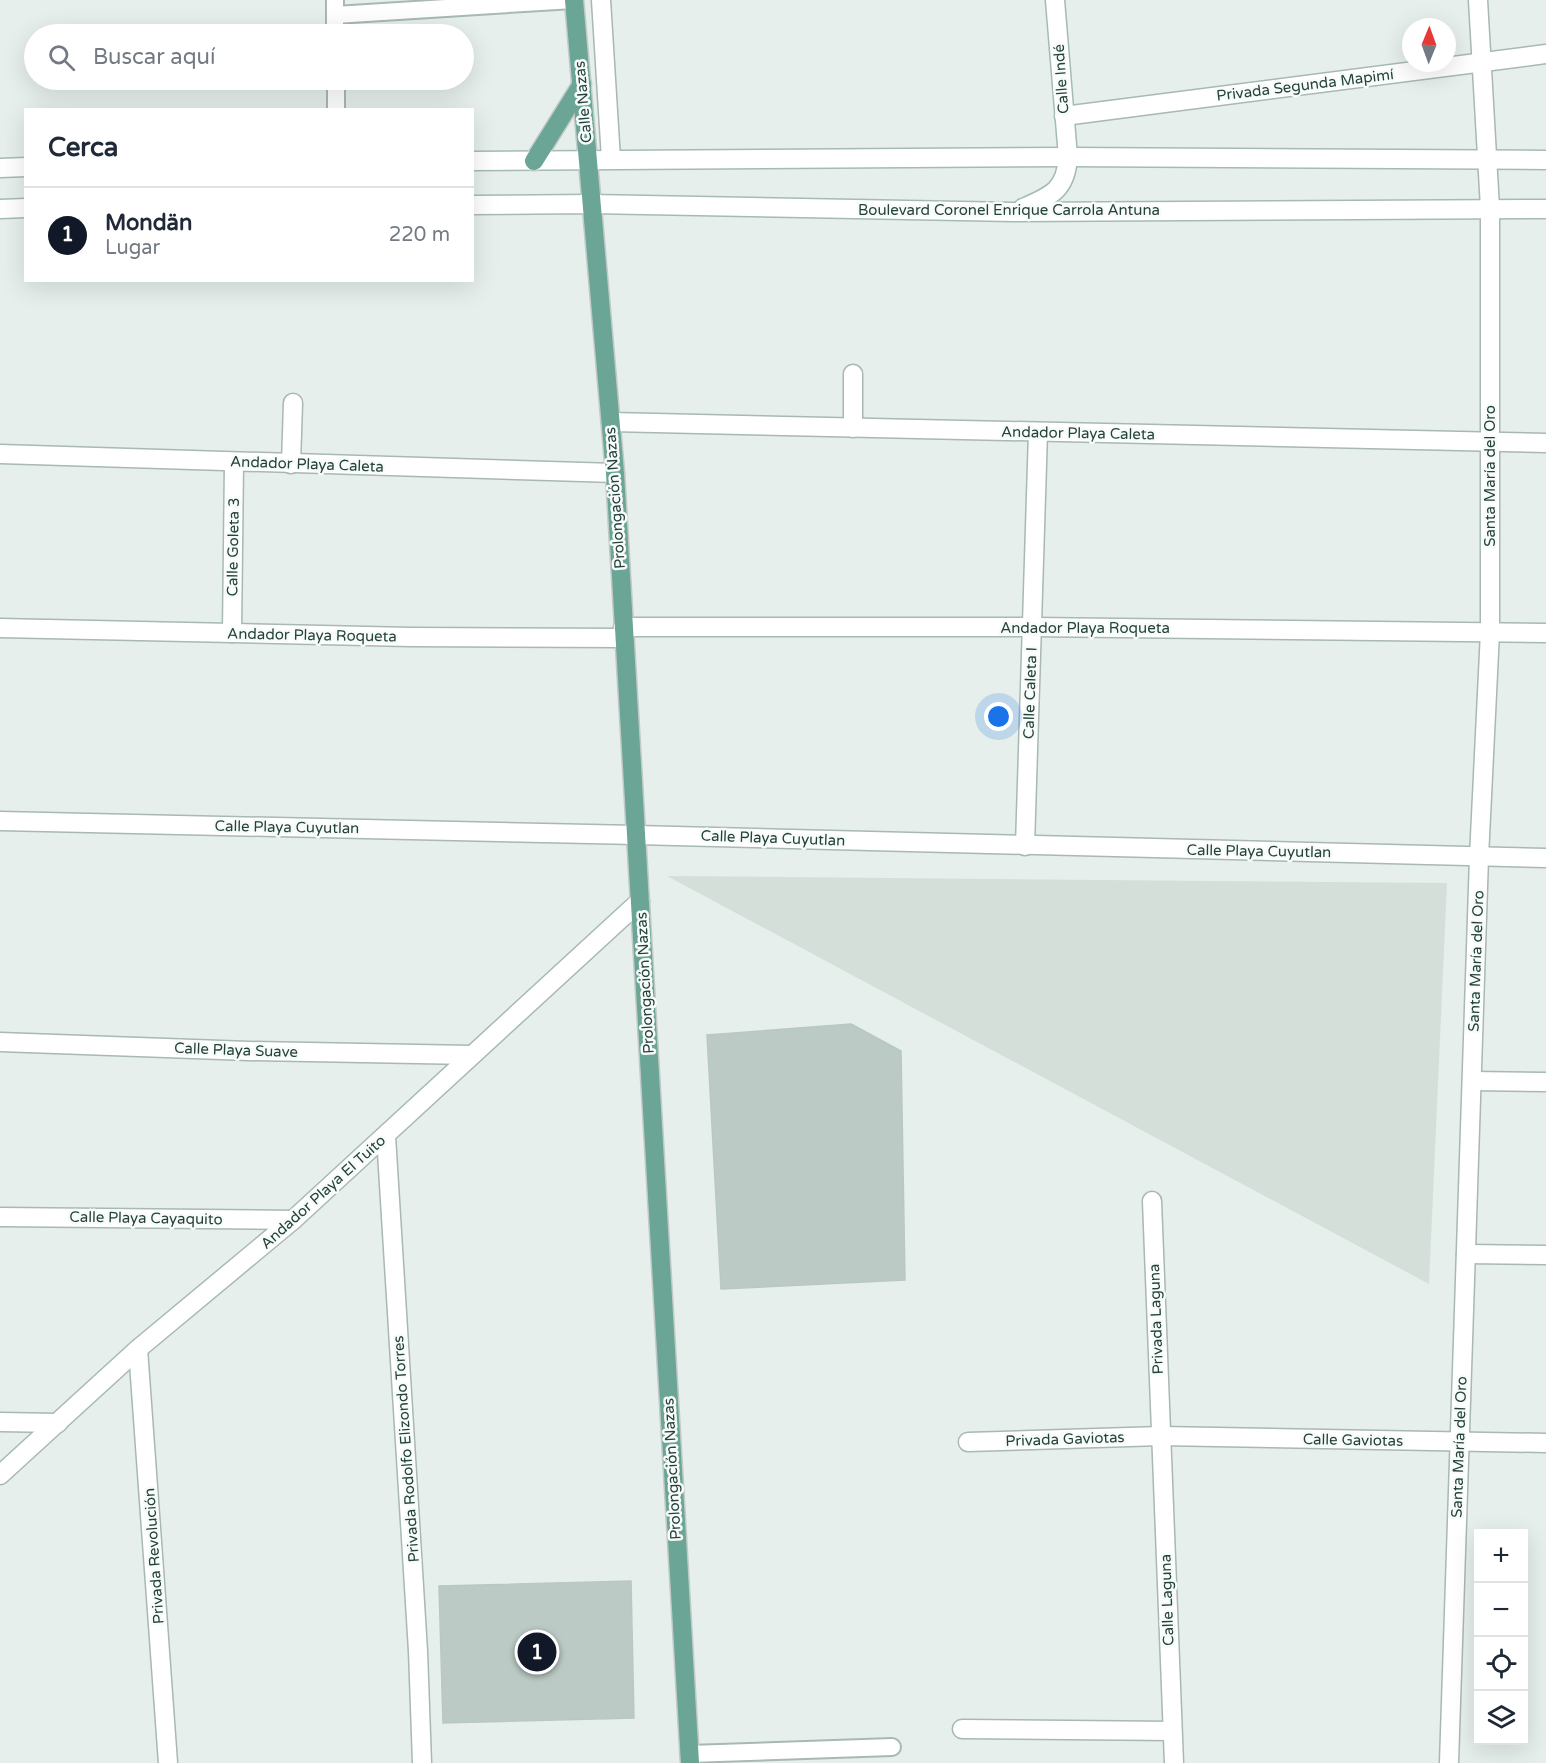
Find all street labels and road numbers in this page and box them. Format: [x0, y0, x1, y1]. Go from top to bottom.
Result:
street label: Calle Indé [1050, 43, 1072, 115]
street label: Calle Nazas [570, 60, 596, 144]
street label: Privada Segunda Mapimí [1215, 65, 1395, 105]
street label: Boulevard Coronel Enrique Carrola Antuna [858, 201, 1160, 219]
street label: Santa María del Oro [1481, 405, 1499, 547]
street label: Andador Playa Caleta [1001, 423, 1155, 443]
street label: Prolongación Nazas [601, 427, 629, 569]
street label: Andador Playa Caleta [230, 452, 384, 476]
street label: Calle Goleta 3 [223, 497, 243, 597]
street label: Andador Playa Roqueta [1000, 619, 1170, 637]
street label: Andador Playa Roqueta [227, 625, 397, 645]
street label: Calle Caleta I [1019, 647, 1041, 739]
street label: Calle Playa Cuyutlan [215, 817, 359, 837]
street label: Calle Playa Cuyutlan [700, 826, 846, 850]
street label: Calle Playa Cuyutlan [1187, 841, 1331, 861]
street label: Santa María del Oro [1465, 890, 1487, 1032]
street label: Prolongación Nazas [632, 912, 658, 1054]
street label: Calle Playa Suave [174, 1039, 298, 1061]
street label: Andador Playa El Tuito [257, 1131, 389, 1253]
street label: Calle Playa Cayaquito [69, 1208, 223, 1228]
street label: Privada Laguna [1145, 1263, 1167, 1375]
street label: Privada Rodolfo Elizondo Torres [389, 1335, 423, 1563]
street label: Santa María del Oro [1448, 1376, 1470, 1518]
street label: Prolongación Nazas [659, 1398, 685, 1540]
street label: Privada Gaviotas [1005, 1428, 1125, 1450]
street label: Calle Gaviotas [1303, 1430, 1403, 1450]
street label: Privada Revolución [140, 1487, 168, 1625]
street label: Calle Laguna [1156, 1554, 1178, 1646]

